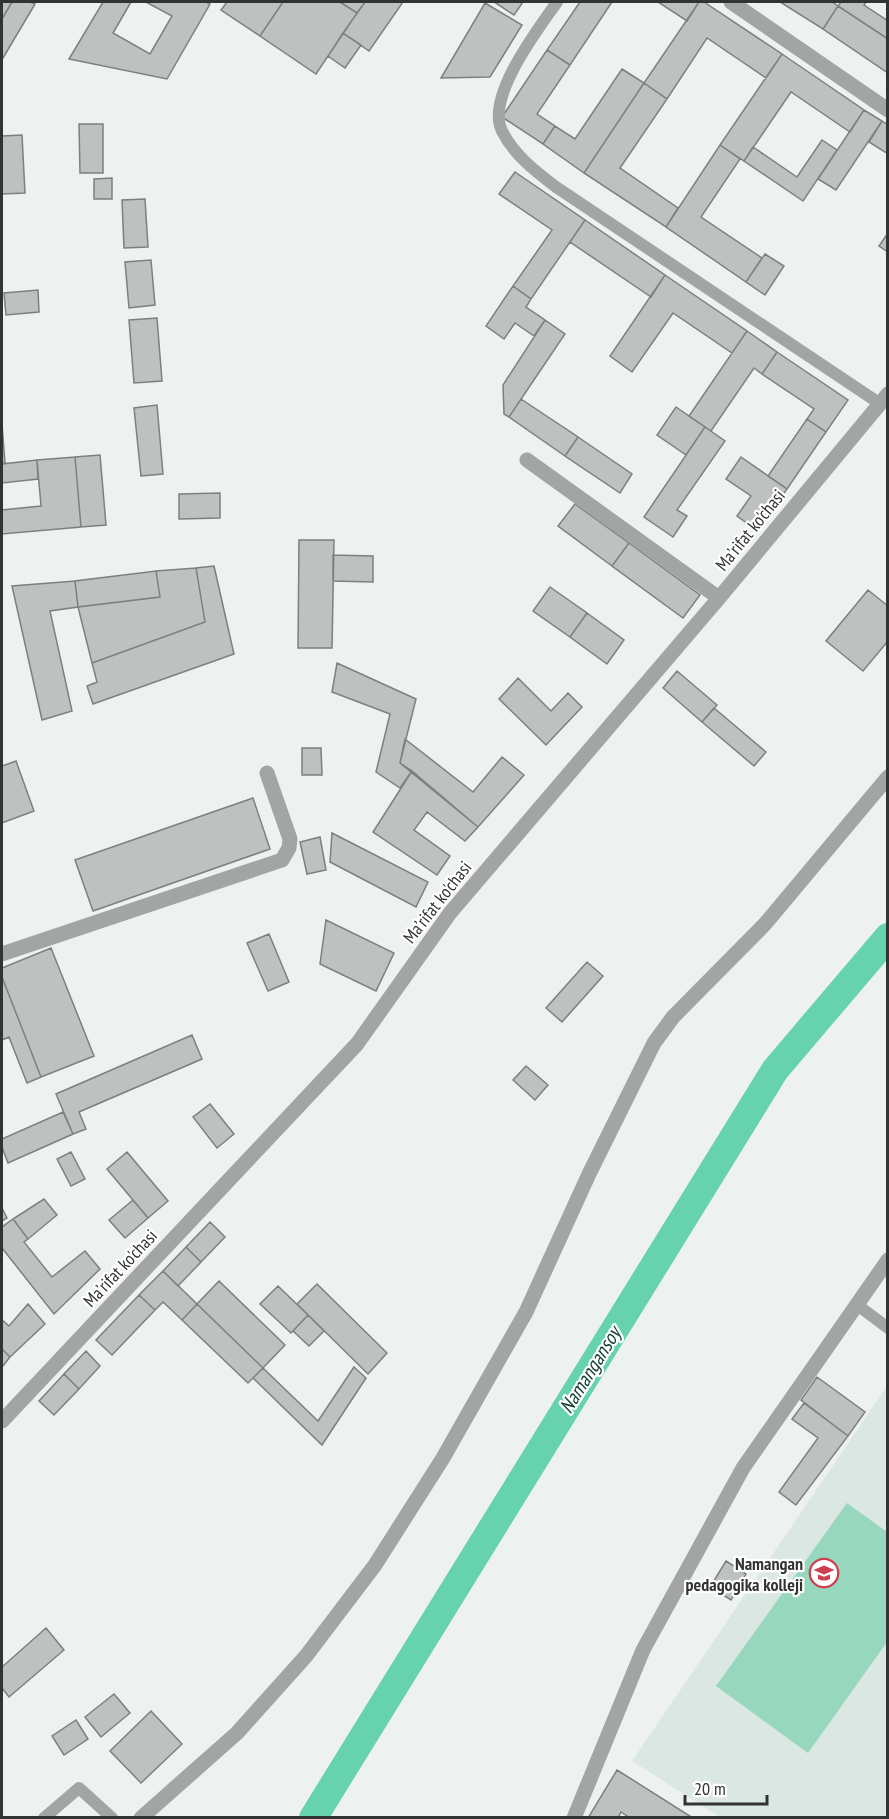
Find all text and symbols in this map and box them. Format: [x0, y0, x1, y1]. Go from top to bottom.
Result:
street label: Maʼrifat ko'chasi [710, 485, 790, 575]
street label: Maʼrifat ko'chasi [398, 856, 476, 948]
street label: Maʼrifat ko'chasi [78, 1224, 162, 1312]
water label: Namangansoy [553, 1320, 628, 1418]
place label: Namangan pedagogika kolleji [685, 1552, 803, 1596]
school or university icon: Namangan pedagogika kolleji [808, 1557, 840, 1589]
scale bar [685, 1768, 768, 1806]
text: 20 m [694, 1777, 726, 1800]

